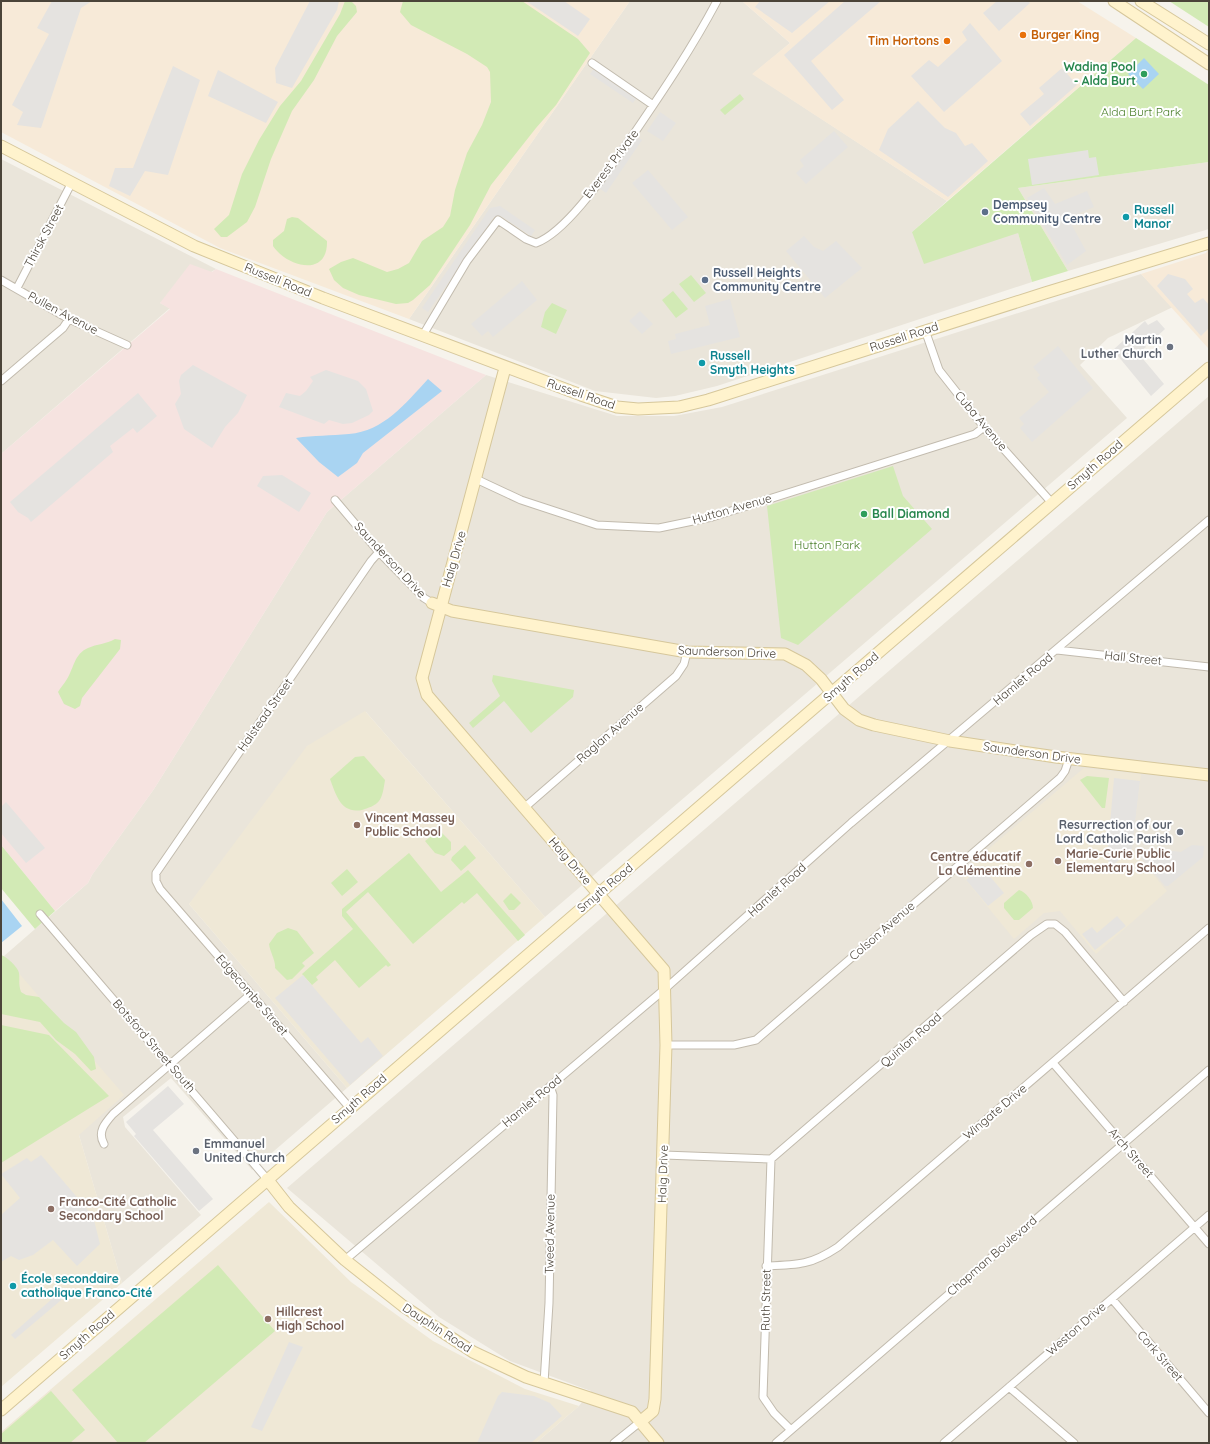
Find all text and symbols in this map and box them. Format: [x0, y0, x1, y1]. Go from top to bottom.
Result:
place label: Burger King [1031, 27, 1100, 42]
marker: Burger King [1018, 30, 1028, 40]
place label: Tim Hortons [868, 33, 939, 48]
marker: Tim Hortons [942, 36, 952, 46]
place label: Wading Pool - Alda Burt [1063, 59, 1136, 88]
marker: Wading Pool - Alda Burt [1139, 69, 1149, 79]
park label: Alda Burt Park [1101, 104, 1181, 119]
street label: Everest Private [580, 126, 642, 201]
place label: Dempsey Community Centre [993, 197, 1101, 226]
street label: Thirsk Street [21, 202, 66, 270]
place label: Russell Manor [1134, 202, 1174, 231]
marker: Dempsey Community Centre [980, 207, 990, 217]
marker: Russell Manor [1121, 212, 1131, 222]
street label: Russell Road [242, 259, 314, 300]
place label: Russell Heights Community Centre [713, 265, 821, 294]
marker: Russell Heights Community Centre [700, 275, 710, 285]
street label: Pullen Avenue [26, 288, 101, 337]
street label: Russell Road [868, 318, 940, 355]
place label: Martin Luther Church [1081, 332, 1162, 361]
marker: Martin Luther Church [1165, 342, 1175, 352]
place label: Russell Smyth Heights [710, 348, 795, 377]
marker: Russell Smyth Heights [697, 358, 707, 368]
street label: Russell Road [545, 375, 617, 412]
street label: Cuba Avenue [952, 388, 1011, 454]
street label: Smyth Road [1064, 437, 1125, 493]
street label: Hutton Avenue [690, 490, 774, 527]
place label: Ball Diamond [872, 506, 949, 521]
marker: Ball Diamond [859, 509, 869, 519]
street label: Saunderson Drive [351, 519, 430, 601]
street label: Haig Drive [438, 529, 469, 589]
park label: Hutton Park [794, 537, 860, 552]
street label: Saunderson Drive [678, 642, 777, 661]
street label: Hall Street [1104, 647, 1162, 668]
street label: Smyth Road [820, 649, 881, 705]
street label: Hamlet Road [990, 649, 1056, 708]
street label: Halstead Street [234, 675, 295, 754]
street label: Raglan Avenue [573, 699, 647, 766]
street label: Saunderson Drive [982, 738, 1082, 767]
place label: Vincent Massey Public School [365, 810, 455, 839]
place label: Resurrection of our Lord Catholic Parish [1056, 817, 1172, 846]
marker: Vincent Massey Public School [352, 820, 362, 830]
marker: Resurrection of our Lord Catholic Parish [1175, 827, 1185, 837]
street label: Haig Drive [546, 834, 595, 888]
place label: Marie-Curie Public Elementary School [1066, 846, 1175, 875]
place label: Centre éducatif La Clémentine [930, 849, 1022, 878]
marker: Marie-Curie Public Elementary School [1053, 856, 1063, 866]
street label: Hamlet Road [744, 859, 809, 920]
marker: Centre éducatif La Clémentine [1024, 859, 1034, 869]
street label: Smyth Road [574, 860, 636, 915]
street label: Colson Avenue [846, 898, 918, 963]
street label: Edgecombe Street [213, 951, 292, 1038]
street label: Botsford Street South [110, 996, 199, 1095]
street label: Quinlan Road [877, 1009, 944, 1070]
street label: Smyth Road [328, 1071, 389, 1127]
street label: Hamlet Road [499, 1071, 565, 1130]
street label: Wingate Drive [960, 1080, 1030, 1143]
street label: Arch Street [1106, 1125, 1157, 1181]
place label: Emmanuel United Church [204, 1136, 285, 1165]
street label: Haig Drive [654, 1144, 671, 1203]
marker: Emmanuel United Church [191, 1146, 201, 1156]
place label: Franco-Cité Catholic Secondary School [59, 1194, 176, 1223]
street label: Tweed Avenue [541, 1194, 558, 1274]
marker: Franco-Cité Catholic Secondary School [46, 1204, 56, 1214]
street label: Chapman Boulevard [944, 1213, 1040, 1299]
street label: Ruth Street [757, 1269, 774, 1331]
place label: École secondaire catholique Franco-Cité [21, 1271, 152, 1300]
marker: École secondaire catholique Franco-Cité [8, 1281, 18, 1291]
street label: Weston Drive [1043, 1298, 1109, 1359]
street label: Dauphin Road [400, 1300, 475, 1355]
place label: Hillcrest High School [276, 1304, 344, 1333]
street label: Smyth Road [56, 1307, 117, 1363]
marker: Hillcrest High School [263, 1314, 273, 1324]
street label: Cork Street [1134, 1327, 1186, 1384]

